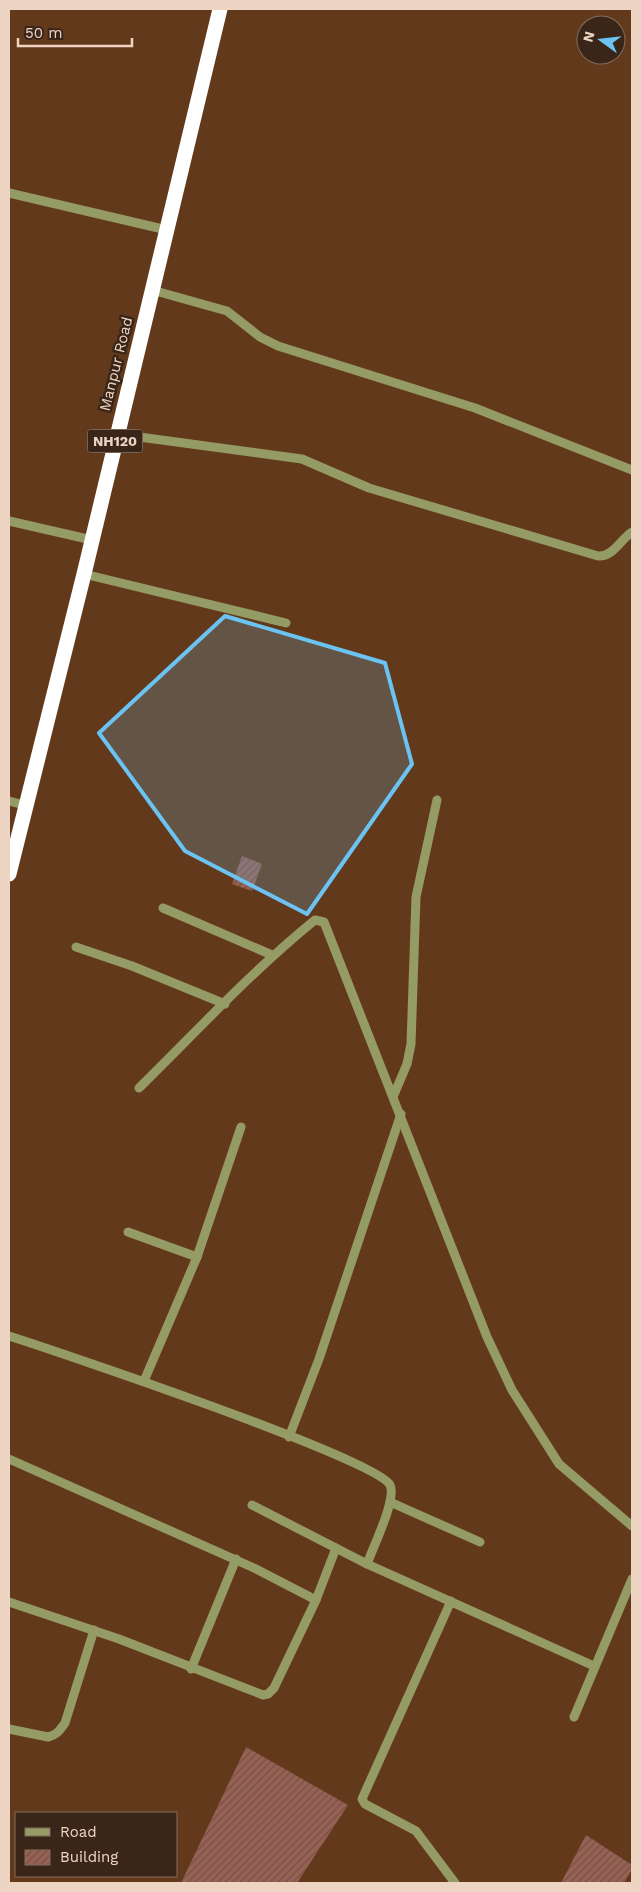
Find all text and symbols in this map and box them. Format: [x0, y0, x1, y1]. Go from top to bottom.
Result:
scale bar [18, 15, 131, 47]
north arrow [576, 15, 626, 65]
text: 50 m [25, 24, 62, 42]
text: N [579, 30, 598, 44]
street label: Manpur Road [96, 315, 136, 413]
road number: NH120 [88, 430, 142, 452]
legend [15, 1812, 178, 1877]
text: Road [60, 1823, 97, 1841]
text: Building [60, 1848, 118, 1866]

